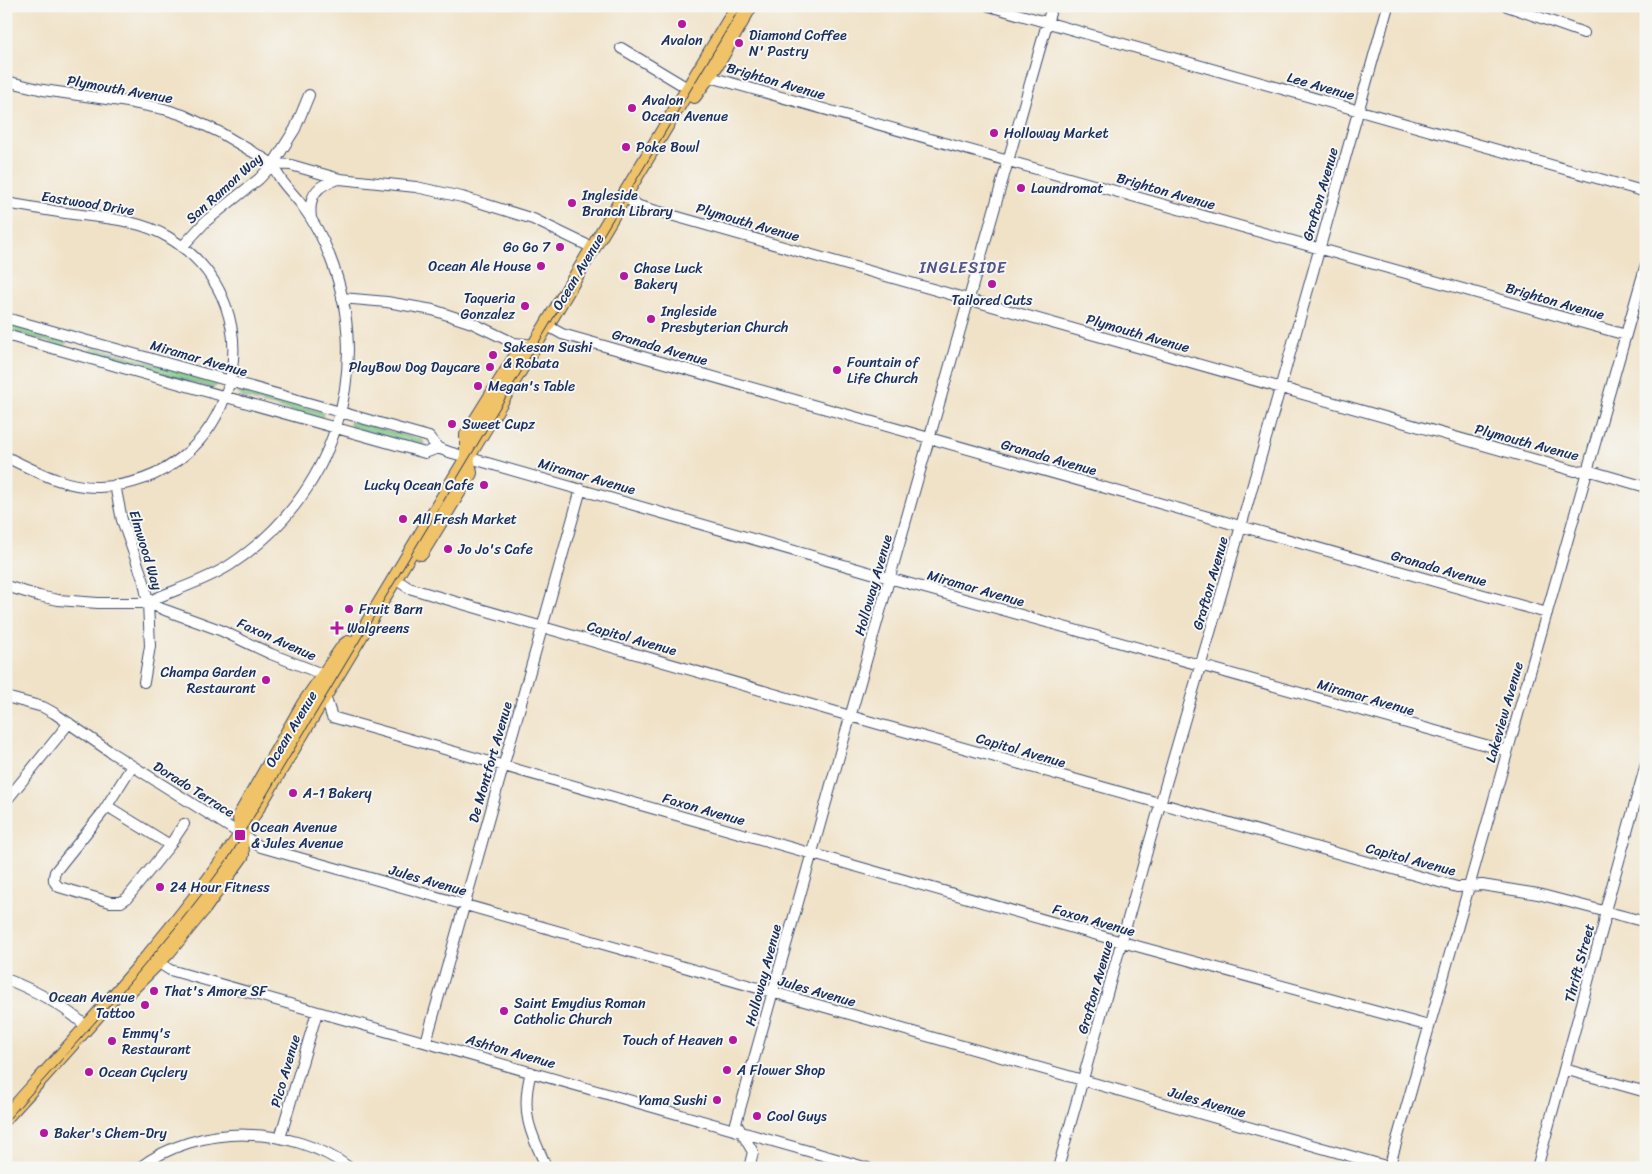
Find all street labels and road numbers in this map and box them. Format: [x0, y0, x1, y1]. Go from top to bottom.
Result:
street label: Brighton Avenue [723, 55, 828, 108]
street label: Lee Avenue [1284, 65, 1358, 108]
street label: Plymouth Avenue [65, 68, 175, 111]
street label: Grafton Avenue [1295, 144, 1346, 244]
street label: San Ramon Way [180, 146, 269, 230]
street label: Brighton Avenue [1113, 165, 1218, 218]
street label: Eastwood Drive [40, 184, 136, 223]
street label: Plymouth Avenue [693, 196, 803, 249]
street label: Ocean Avenue [546, 229, 611, 316]
street label: Brighton Avenue [1502, 275, 1607, 328]
street label: Plymouth Avenue [1083, 307, 1193, 360]
street label: Granada Avenue [609, 322, 711, 373]
street label: Miramar Avenue [147, 333, 251, 384]
street label: Plymouth Avenue [1472, 417, 1582, 468]
street label: Granada Avenue [998, 432, 1100, 483]
street label: Miramar Avenue [535, 451, 639, 502]
street label: Elmwood Way [122, 507, 170, 594]
street label: Holloway Avenue [847, 531, 900, 639]
street label: Grafton Avenue [1185, 533, 1236, 633]
street label: Granada Avenue [1388, 543, 1490, 594]
street label: Miramar Avenue [924, 563, 1028, 614]
street label: Faxon Avenue [233, 611, 321, 668]
street label: Capitol Avenue [584, 614, 680, 663]
street label: Lakeview Avenue [1478, 659, 1531, 766]
street label: Miramar Avenue [1314, 672, 1418, 723]
street label: Ocean Avenue [259, 686, 324, 773]
street label: De Montfort Avenue [461, 698, 520, 826]
street label: Capitol Avenue [973, 726, 1069, 775]
street label: Dorado Terrace [148, 754, 240, 825]
street label: Faxon Avenue [660, 786, 748, 833]
street label: Capitol Avenue [1363, 835, 1459, 884]
street label: Jules Avenue [385, 857, 470, 904]
street label: Faxon Avenue [1050, 897, 1138, 944]
street label: Holloway Avenue [738, 921, 789, 1029]
street label: Thrift Street [1557, 921, 1602, 1005]
street label: Grafton Avenue [1070, 937, 1121, 1037]
street label: Jules Avenue [774, 968, 859, 1015]
street label: Ashton Avenue [462, 1026, 559, 1076]
street label: Pico Avenue [263, 1032, 308, 1111]
street label: Jules Avenue [1164, 1079, 1249, 1126]

